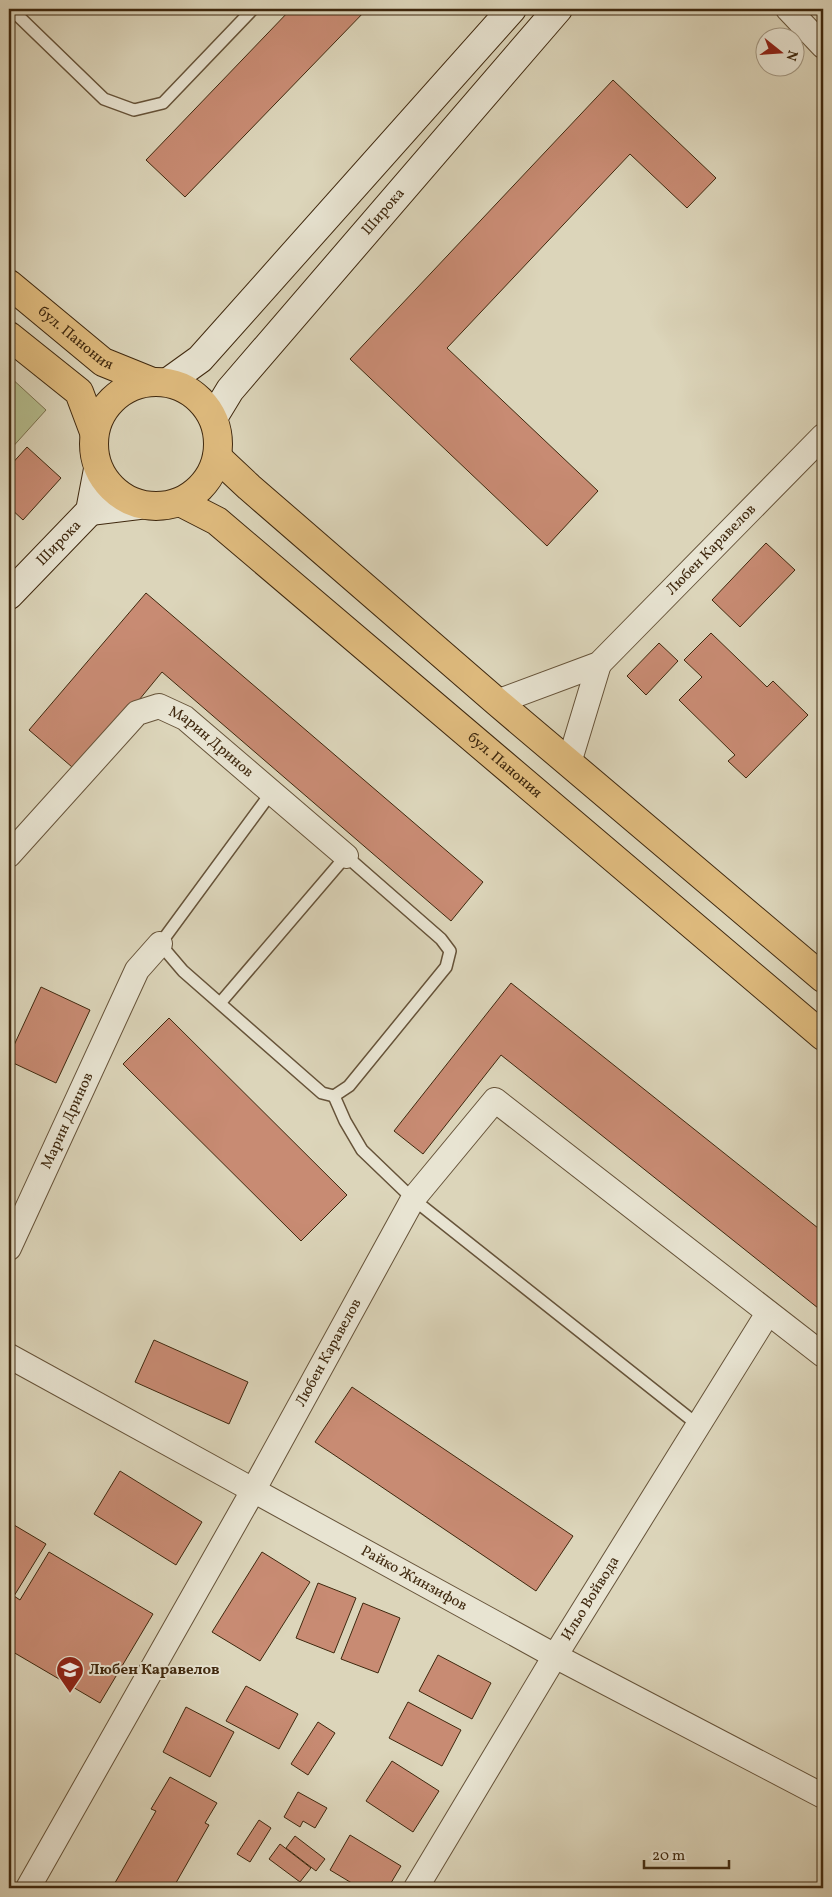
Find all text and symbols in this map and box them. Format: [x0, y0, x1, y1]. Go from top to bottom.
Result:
north arrow [754, 28, 804, 78]
text: N [780, 48, 802, 63]
street label: Широка [357, 184, 410, 240]
street label: бул. Панония [33, 301, 116, 376]
street label: Любен Каравелов [662, 499, 761, 600]
street label: Широка [32, 516, 86, 571]
street label: Марин Дринов [165, 701, 258, 783]
street label: бул. Панония [463, 728, 547, 803]
street label: Марин Дринов [36, 1069, 99, 1173]
street label: Любен Каравелов [291, 1295, 367, 1411]
street label: Райко Жинзифов [357, 1541, 471, 1616]
street label: Ильо Войвода [556, 1552, 625, 1645]
school or university icon: Любен Каравелов [55, 1655, 85, 1694]
place label: Любен Каравелов [89, 1660, 220, 1681]
scale bar [644, 1837, 730, 1869]
text: 20 m [652, 1846, 685, 1867]

